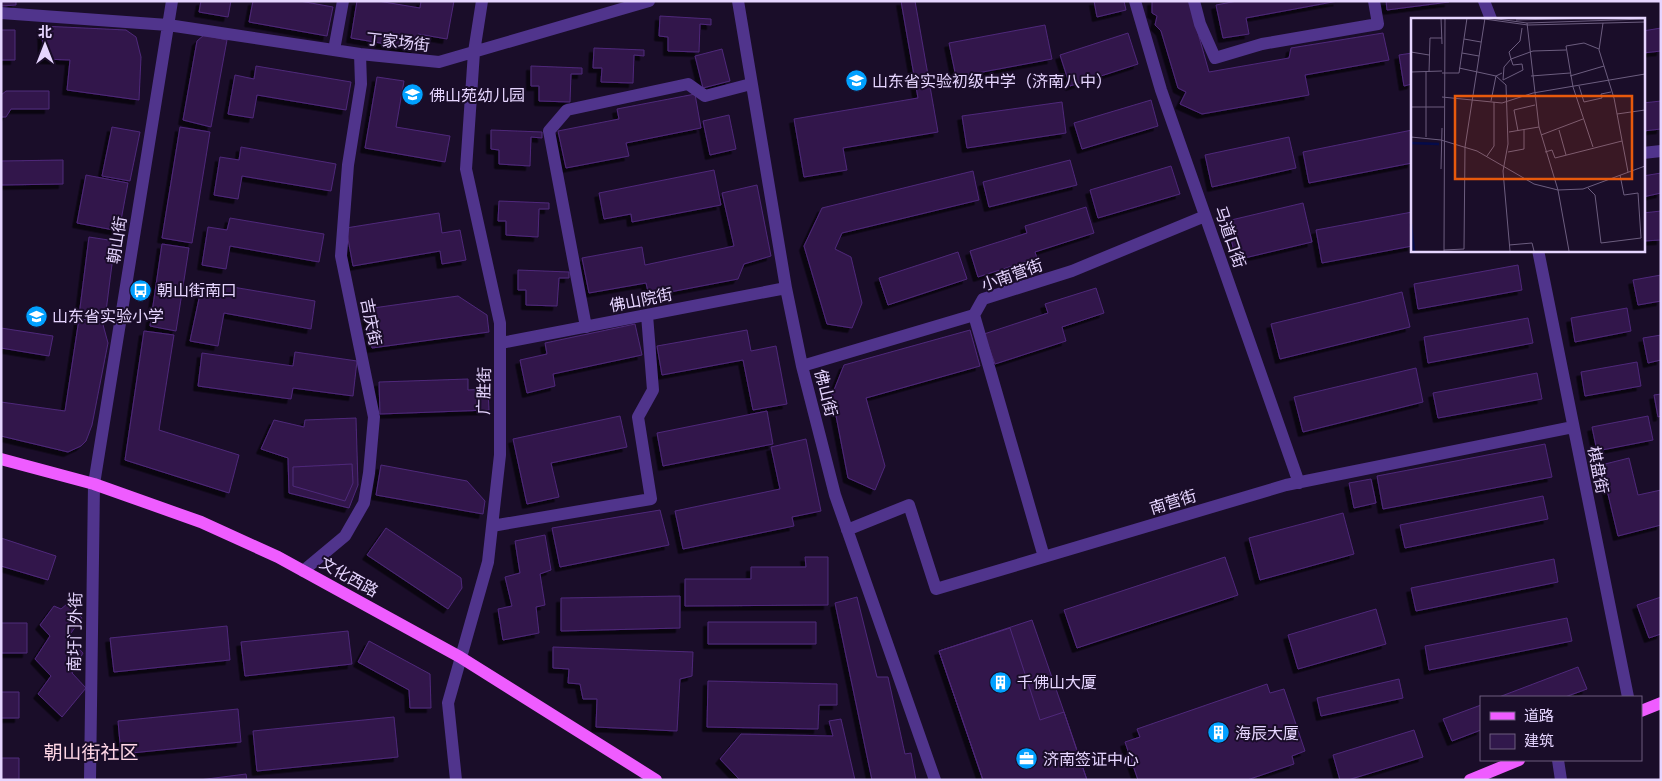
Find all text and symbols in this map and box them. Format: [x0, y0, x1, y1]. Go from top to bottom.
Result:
inset map [1411, 18, 1644, 251]
north arrow [20, 20, 70, 70]
text: 北 [38, 23, 52, 41]
street label: 丁家场街 [365, 29, 431, 55]
school or university icon: 山东省实验初级中学（济南八中） [844, 69, 868, 93]
place label: 山东省实验初级中学（济南八中） [872, 72, 1112, 91]
school or university icon: 佛山苑幼儿园 [401, 83, 425, 107]
place label: 佛山苑幼儿园 [429, 86, 525, 105]
street label: 马道口街 [1211, 204, 1249, 270]
street label: 朝山街 [104, 215, 130, 265]
street label: 小南营街 [979, 255, 1045, 295]
bus stop icon: 朝山街南口 [129, 278, 153, 302]
place label: 朝山街南口 [157, 281, 237, 300]
street label: 佛山院街 [608, 285, 674, 315]
street label: 吉庆街 [357, 297, 385, 347]
school or university icon: 山东省实验小学 [24, 304, 48, 328]
place label: 山东省实验小学 [52, 307, 164, 326]
street label: 广胜街 [474, 367, 494, 415]
street label: 佛山街 [811, 367, 841, 419]
street label: 棋盘街 [1584, 445, 1612, 495]
street label: 南营街 [1147, 486, 1199, 518]
street label: 文化西路 [316, 553, 382, 601]
street label: 南圩门外街 [65, 592, 85, 672]
building icon: 千佛山大厦 [989, 670, 1013, 694]
place label: 千佛山大厦 [1017, 673, 1097, 692]
legend [1480, 696, 1642, 761]
text: 道路 [1524, 707, 1554, 725]
building icon: 海辰大厦 [1207, 721, 1231, 745]
place label: 海辰大厦 [1235, 724, 1299, 743]
text: 建筑 [1524, 732, 1554, 750]
district label: 朝山街社区 [43, 741, 139, 764]
office icon: 济南签证中心 [1015, 747, 1039, 771]
place label: 济南签证中心 [1043, 750, 1139, 769]

